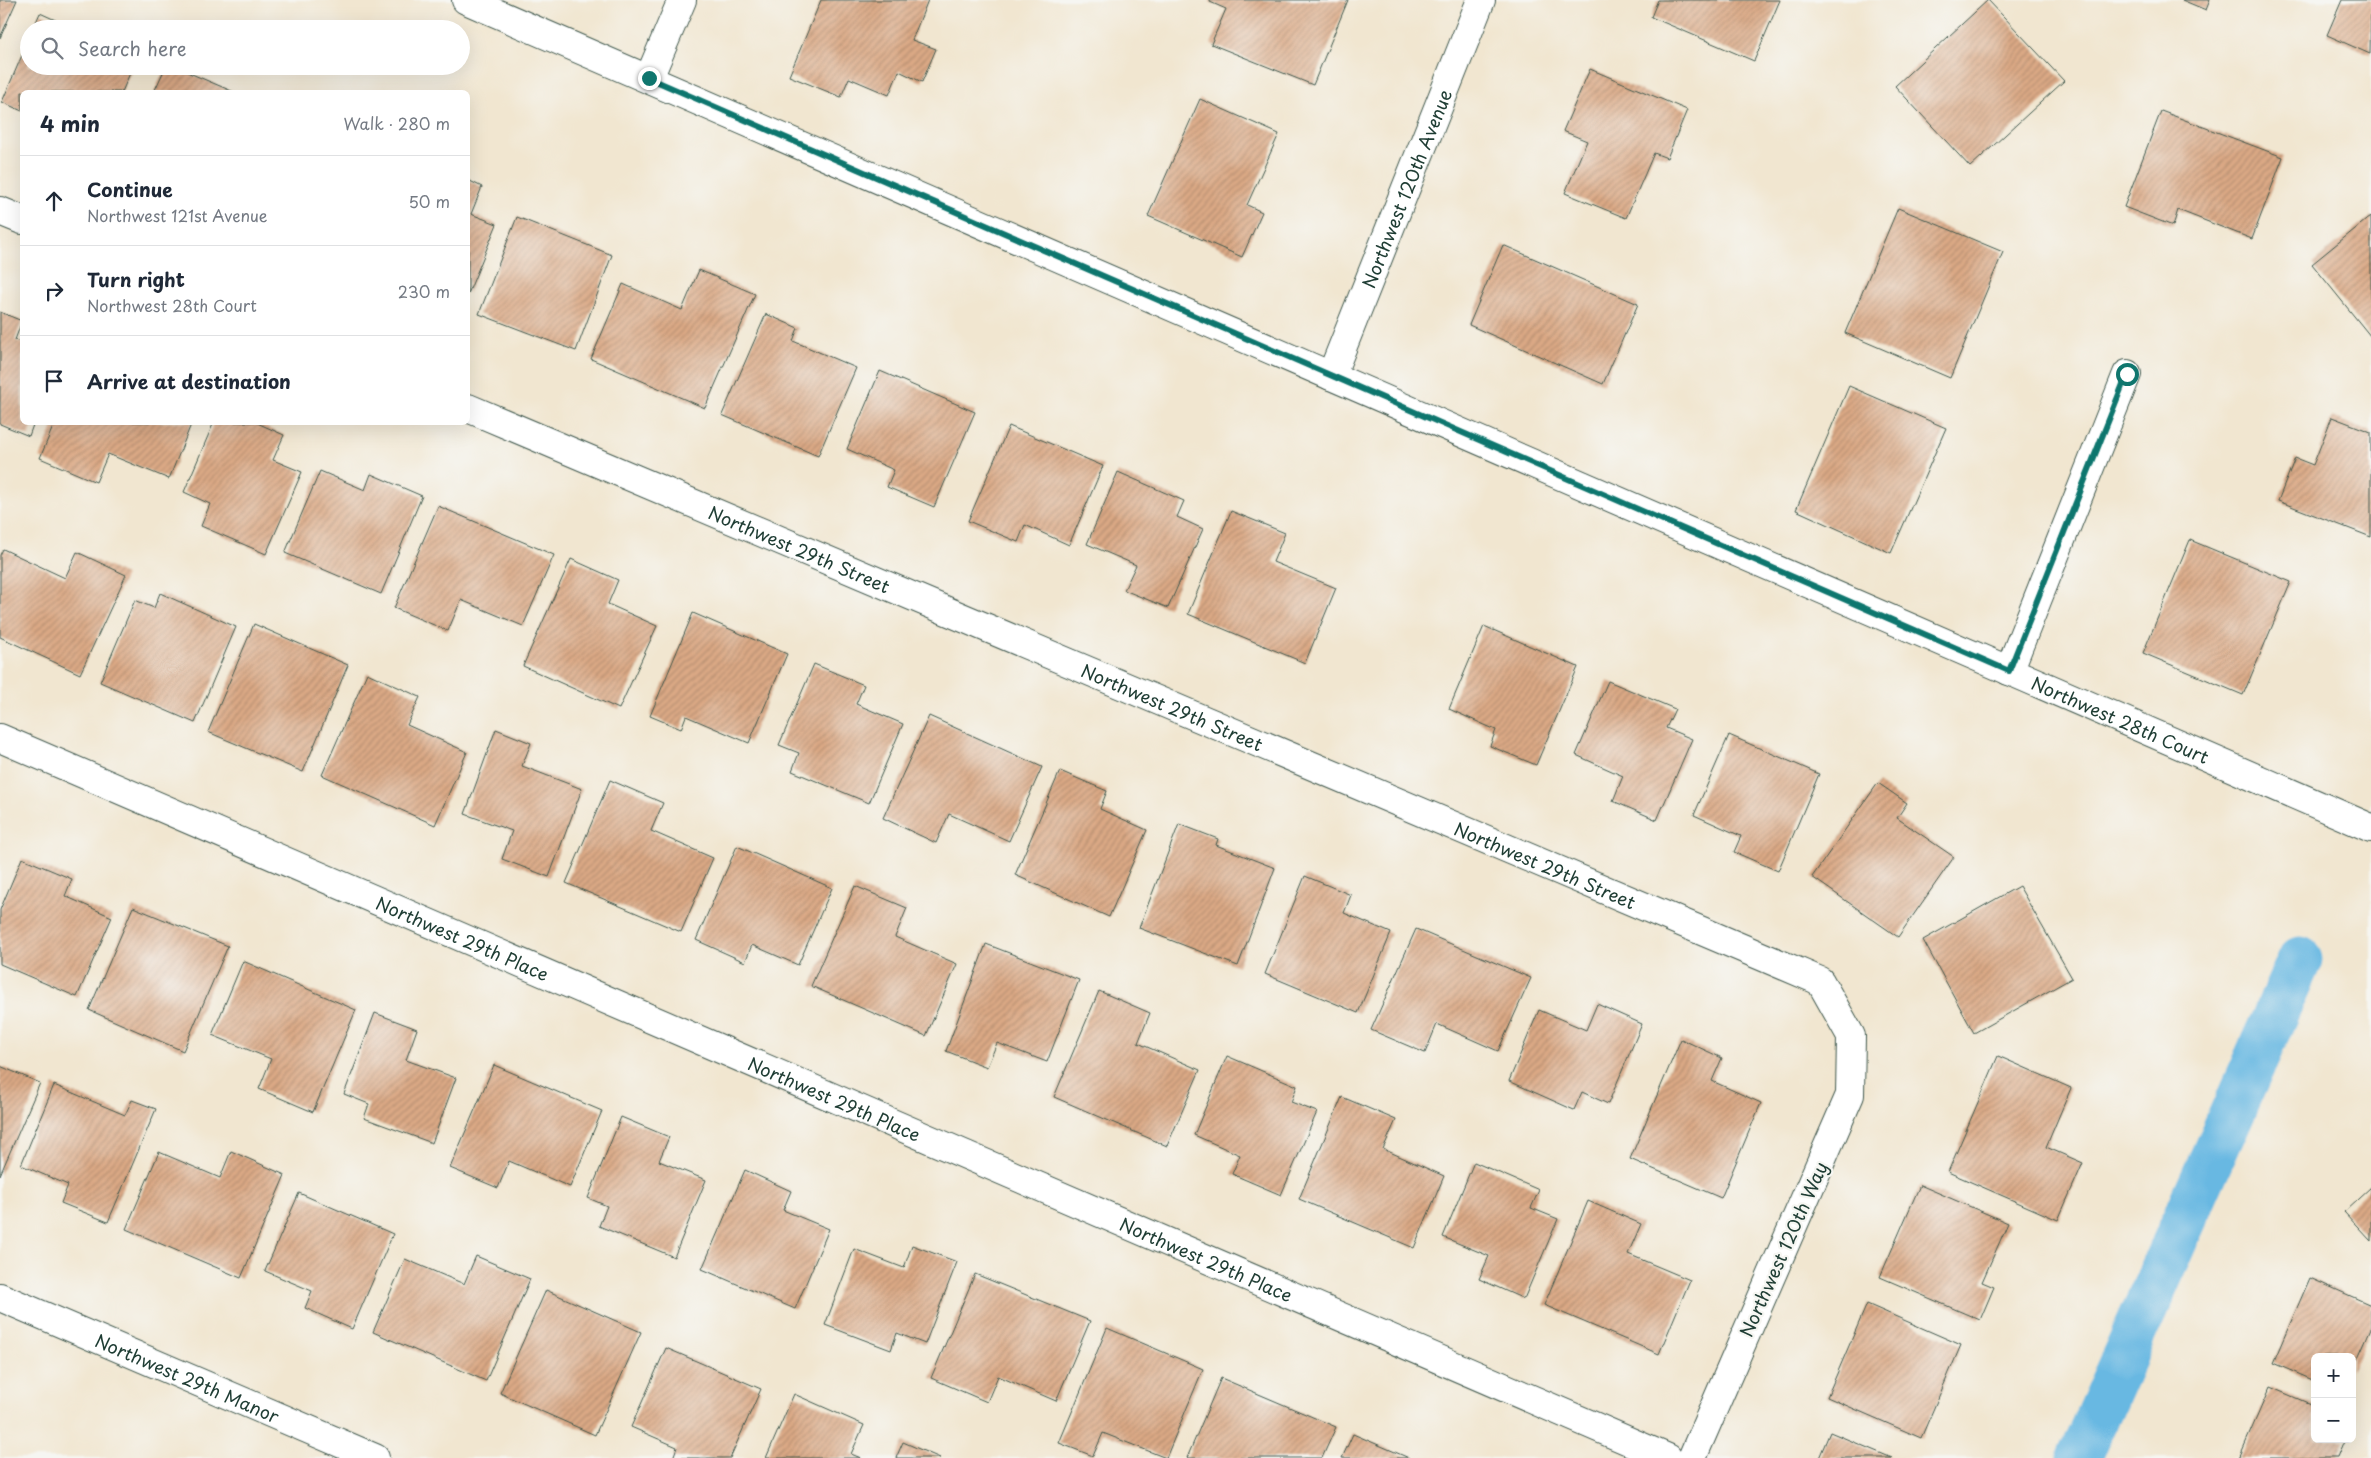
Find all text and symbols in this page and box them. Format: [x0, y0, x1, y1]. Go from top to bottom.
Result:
search box [20, 20, 470, 75]
icon: search [38, 34, 66, 62]
text: Search here [78, 34, 187, 62]
route end [638, 67, 661, 90]
street label: Northwest 120th Avenue [1354, 85, 1458, 292]
text: 4 min [40, 107, 100, 139]
text: Walk · 280 m [343, 111, 450, 135]
text: Continue [87, 175, 173, 203]
icon: ahead [40, 187, 68, 215]
text: 50 m [409, 189, 450, 213]
text: Northwest 121st Avenue [87, 203, 268, 227]
text: Turn right [87, 265, 185, 293]
icon: right [40, 277, 68, 305]
text: 230 m [398, 279, 450, 303]
text: Northwest 28th Court [87, 293, 257, 317]
route start [2116, 363, 2139, 386]
icon: arrive [40, 367, 68, 395]
text: Arrive at destination [87, 367, 291, 395]
street label: Northwest 29th Street [705, 498, 894, 599]
street label: Northwest 29th Street [1077, 656, 1267, 757]
street label: Northwest 28th Court [2027, 669, 2213, 770]
street label: Northwest 29th Street [1450, 814, 1640, 915]
street label: Northwest 29th Place [372, 889, 553, 987]
street label: Northwest 29th Place [744, 1049, 925, 1147]
street label: Northwest 120th Way [1732, 1157, 1834, 1341]
street label: Northwest 29th Place [1116, 1210, 1297, 1308]
street label: Northwest 29th Manor [91, 1326, 284, 1429]
map controls [2311, 1353, 2356, 1443]
button: + [2311, 1353, 2356, 1398]
button: − [2311, 1398, 2356, 1443]

